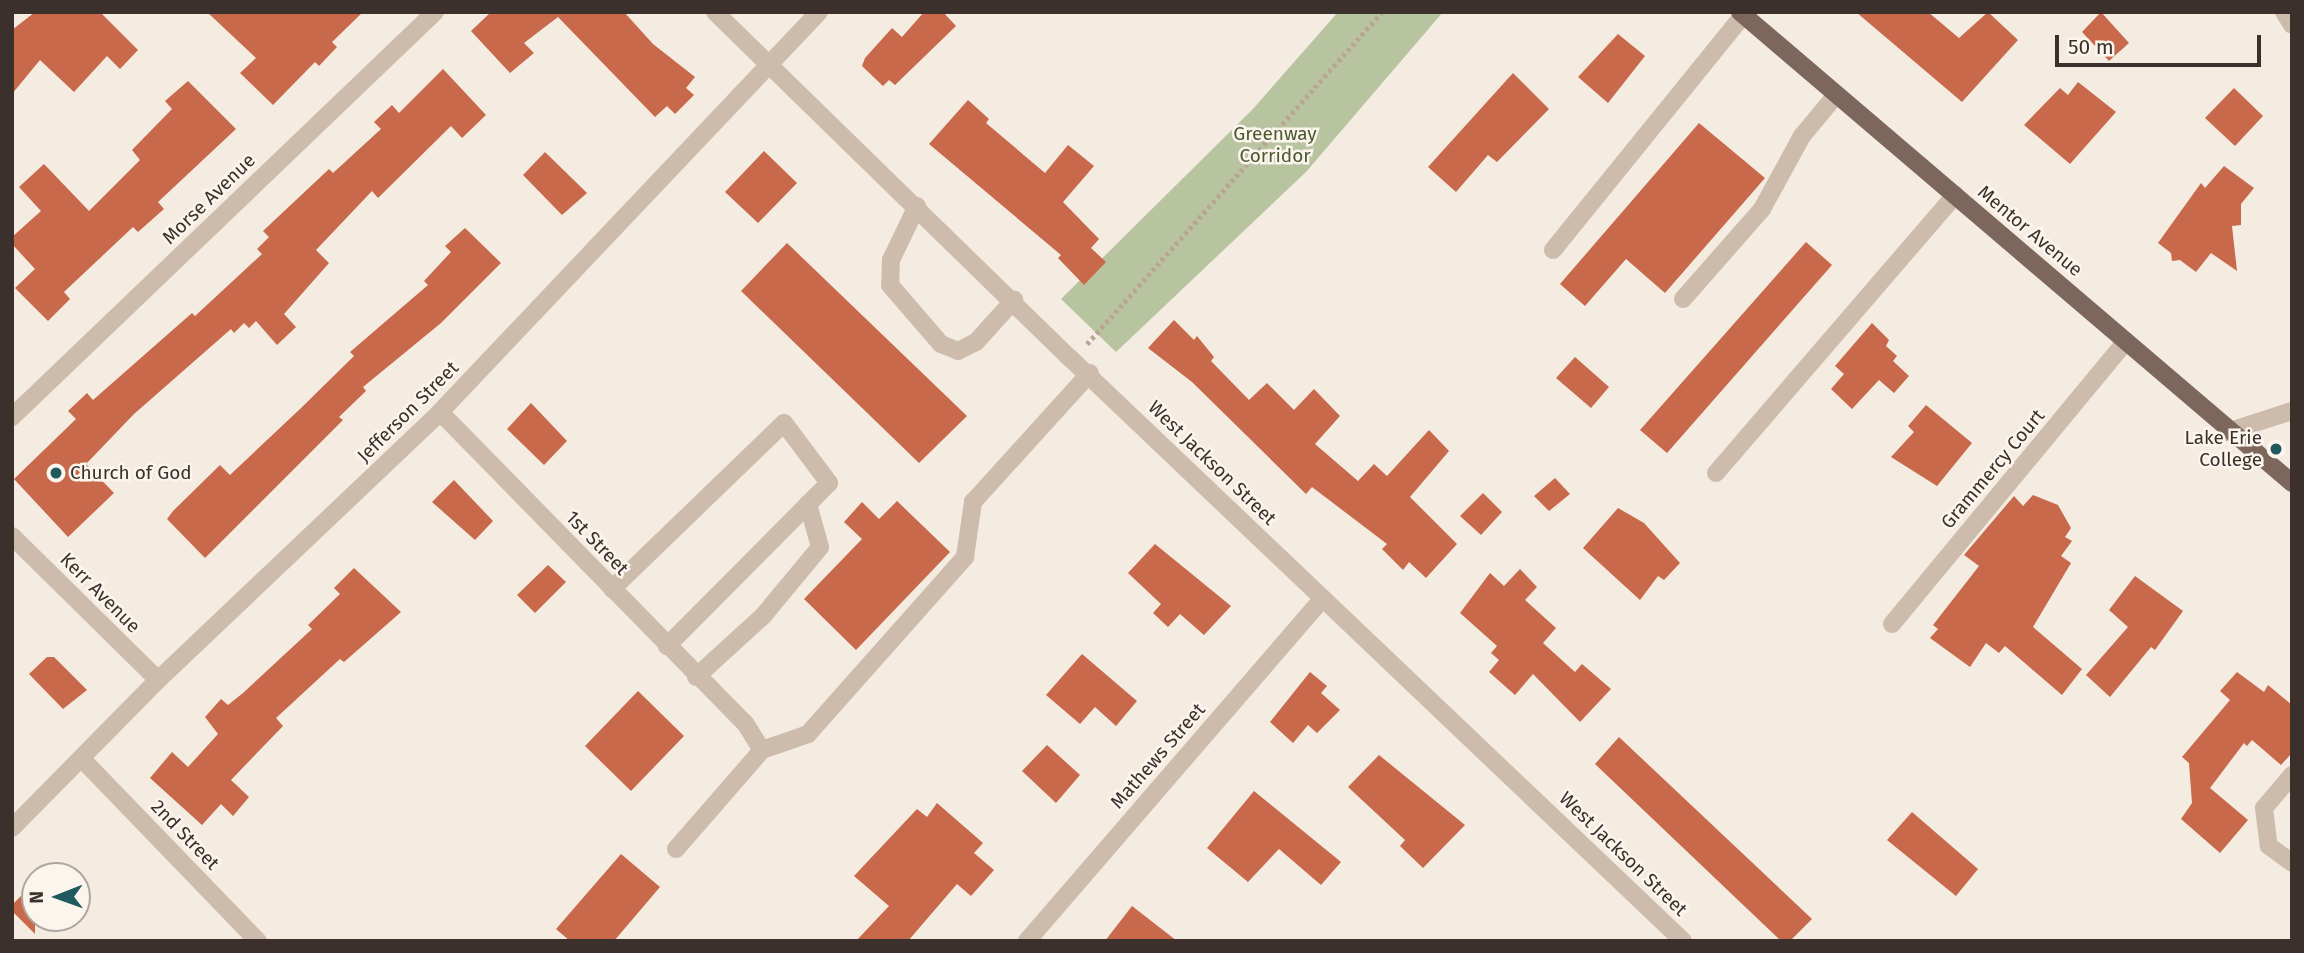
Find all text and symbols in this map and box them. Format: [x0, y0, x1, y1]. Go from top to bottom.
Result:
scale bar [2059, 21, 2266, 65]
text: 50 m [2068, 34, 2114, 60]
park label: Greenway Corridor [1233, 123, 1317, 167]
street label: Morse Avenue [158, 149, 260, 249]
street label: Mentor Avenue [1973, 181, 2087, 281]
street label: Jefferson Street [353, 357, 463, 467]
street label: West Jackson Street [1143, 396, 1281, 530]
street label: Grammercy Court [1936, 405, 2050, 533]
place label: Lake Erie College [2184, 427, 2262, 471]
marker: Lake Erie College [2268, 441, 2284, 457]
place label: Church of God [70, 462, 192, 484]
marker: Church of God [48, 465, 64, 481]
street label: 1st Street [561, 506, 633, 580]
street label: Kerr Avenue [55, 548, 145, 638]
street label: Mathews Street [1106, 699, 1210, 813]
street label: West Jackson Street [1554, 787, 1692, 921]
street label: 2nd Street [146, 795, 224, 875]
north arrow [21, 862, 91, 932]
text: N [25, 891, 48, 904]

